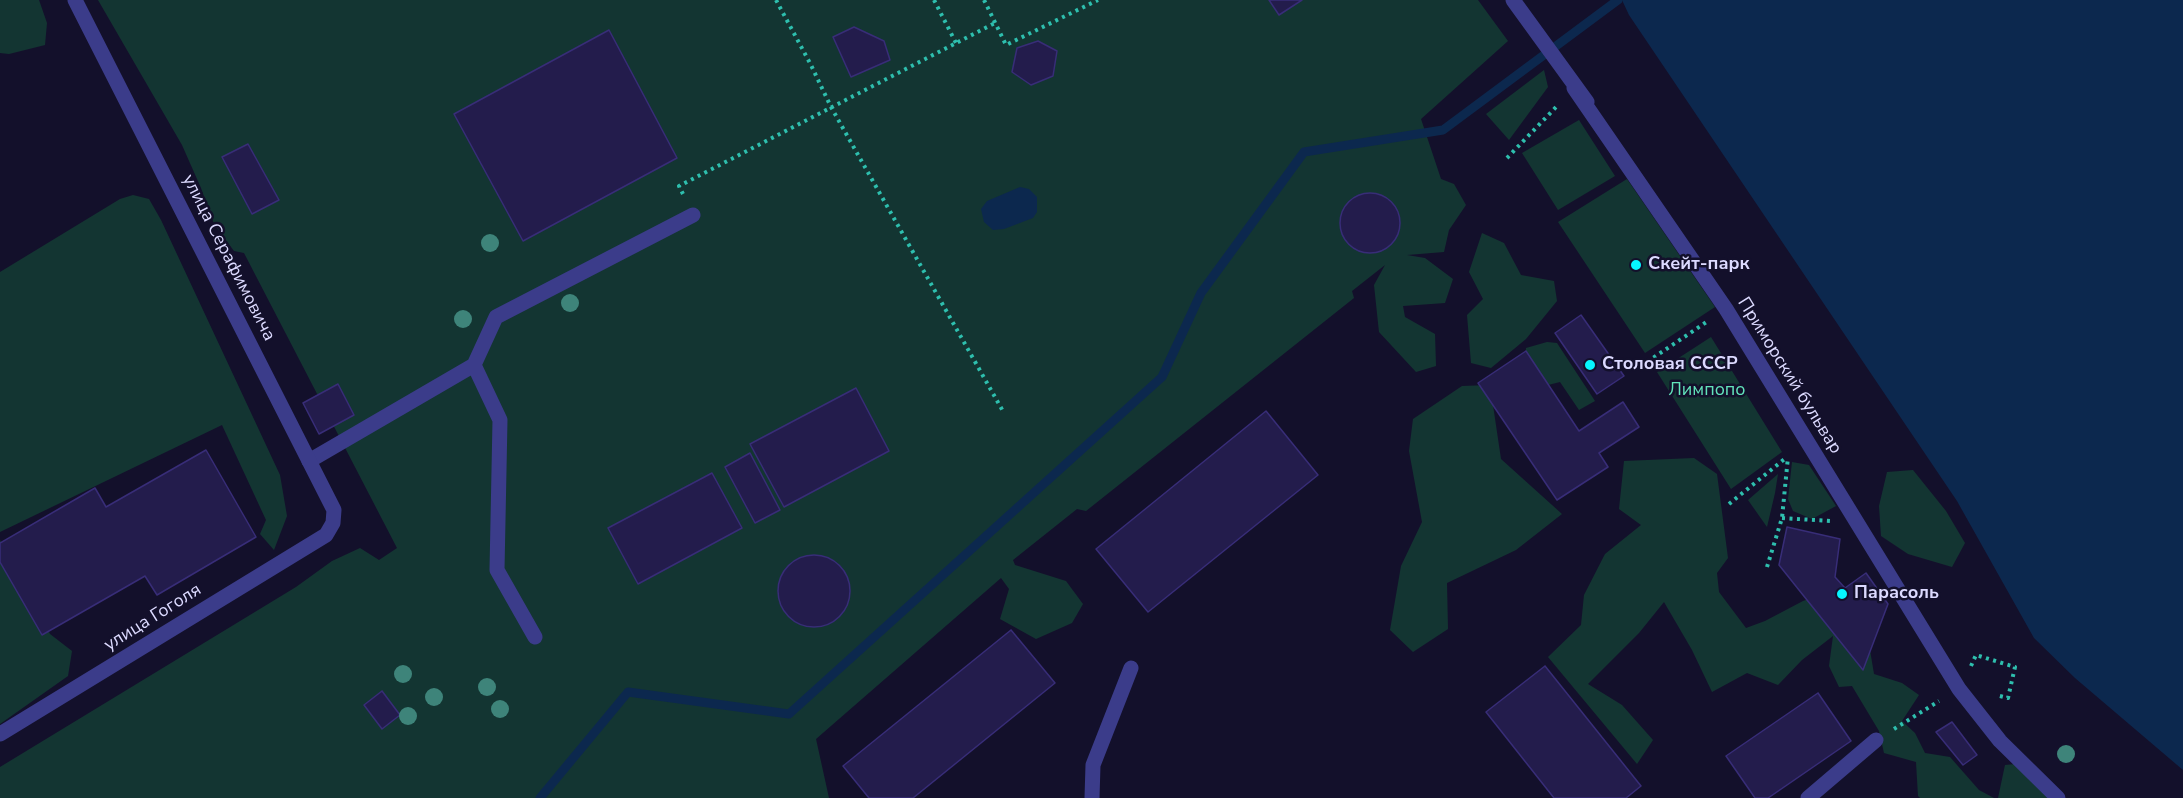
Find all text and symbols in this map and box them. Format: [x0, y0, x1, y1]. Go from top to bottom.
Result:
street label: улица Серафимовича [177, 171, 279, 345]
place label: Скейт-парк [1648, 254, 1750, 276]
marker: Скейт-парк [1629, 258, 1643, 272]
street label: Приморский бульвар [1732, 294, 1846, 458]
place label: Столовая СССР [1602, 354, 1738, 376]
marker: Столовая СССР [1583, 358, 1597, 372]
park label: Лимпопо [1668, 380, 1746, 402]
street label: улица Гоголя [100, 580, 206, 656]
place label: Парасоль [1854, 583, 1939, 605]
marker: Парасоль [1835, 587, 1849, 601]

